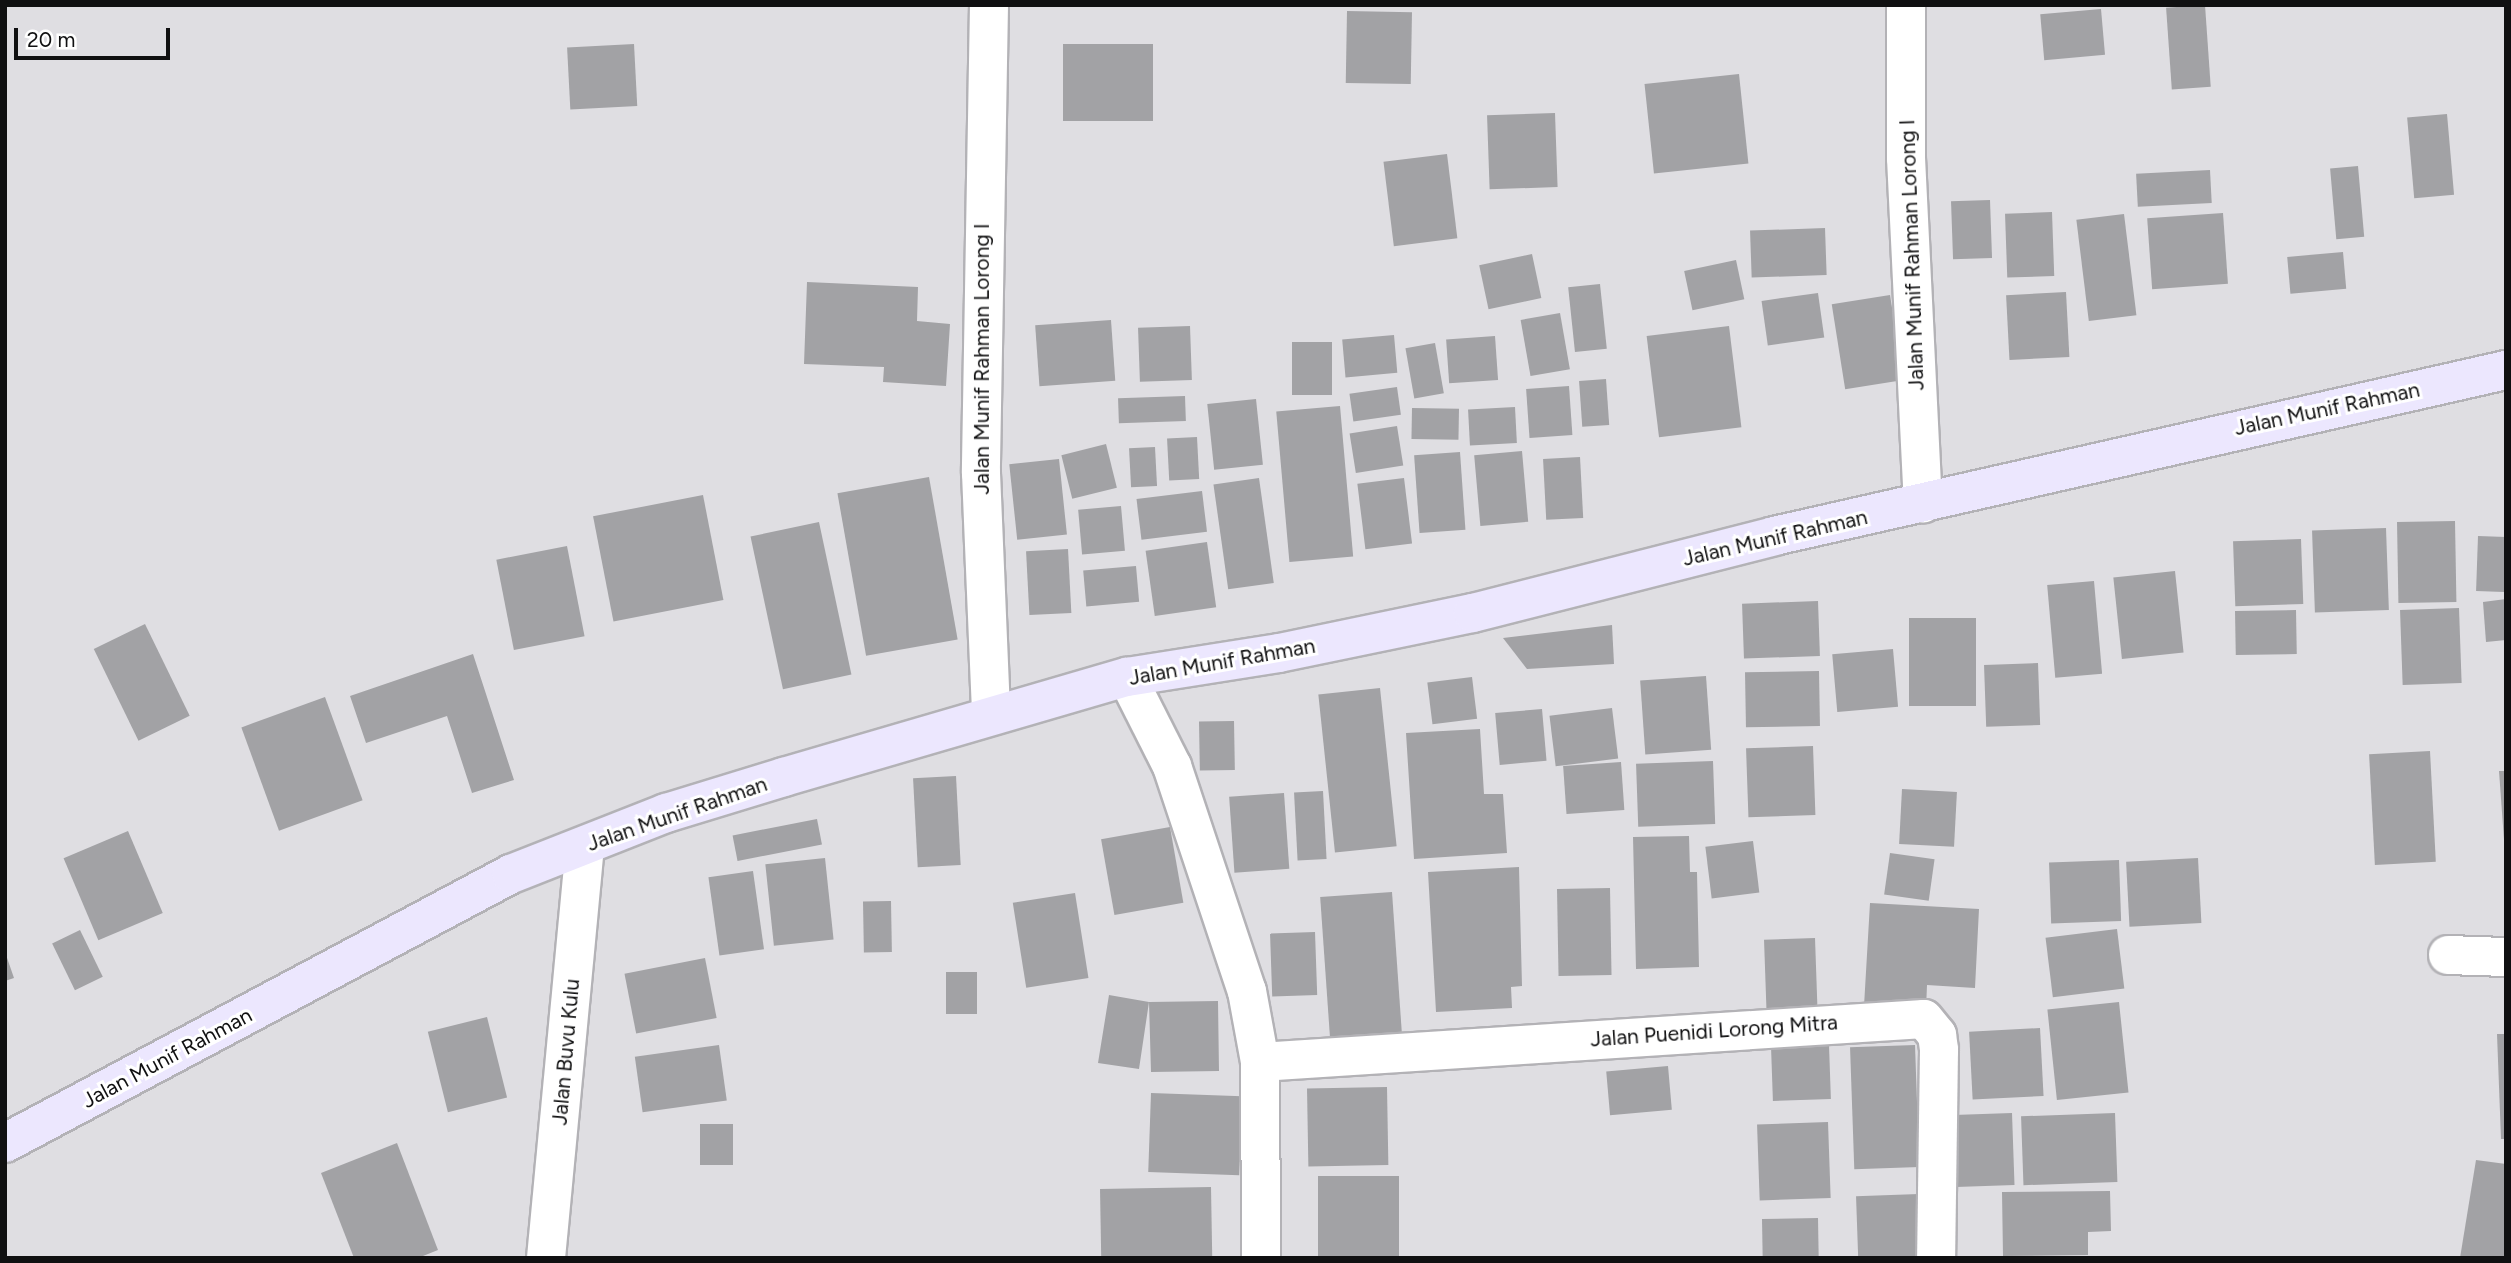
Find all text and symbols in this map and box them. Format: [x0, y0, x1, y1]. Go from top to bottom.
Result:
scale bar [18, 14, 173, 58]
text: 20 m [27, 27, 75, 52]
street label: Jalan Munif Rahman Lorong I [1895, 119, 1929, 391]
street label: Jalan Munif Rahman Lorong I [969, 223, 995, 495]
street label: Jalan Munif Rahman [2232, 377, 2422, 441]
street label: Jalan Munif Rahman [1680, 505, 1870, 571]
street label: Jalan Munif Rahman [1127, 633, 1317, 691]
street label: Jalan Munif Rahman [584, 771, 770, 857]
street label: Jalan Buvu Kulu [547, 978, 585, 1126]
street label: Jalan Munif Rahman [78, 1003, 256, 1113]
street label: Jalan Puenidi Lorong Mitra [1589, 1010, 1839, 1052]

